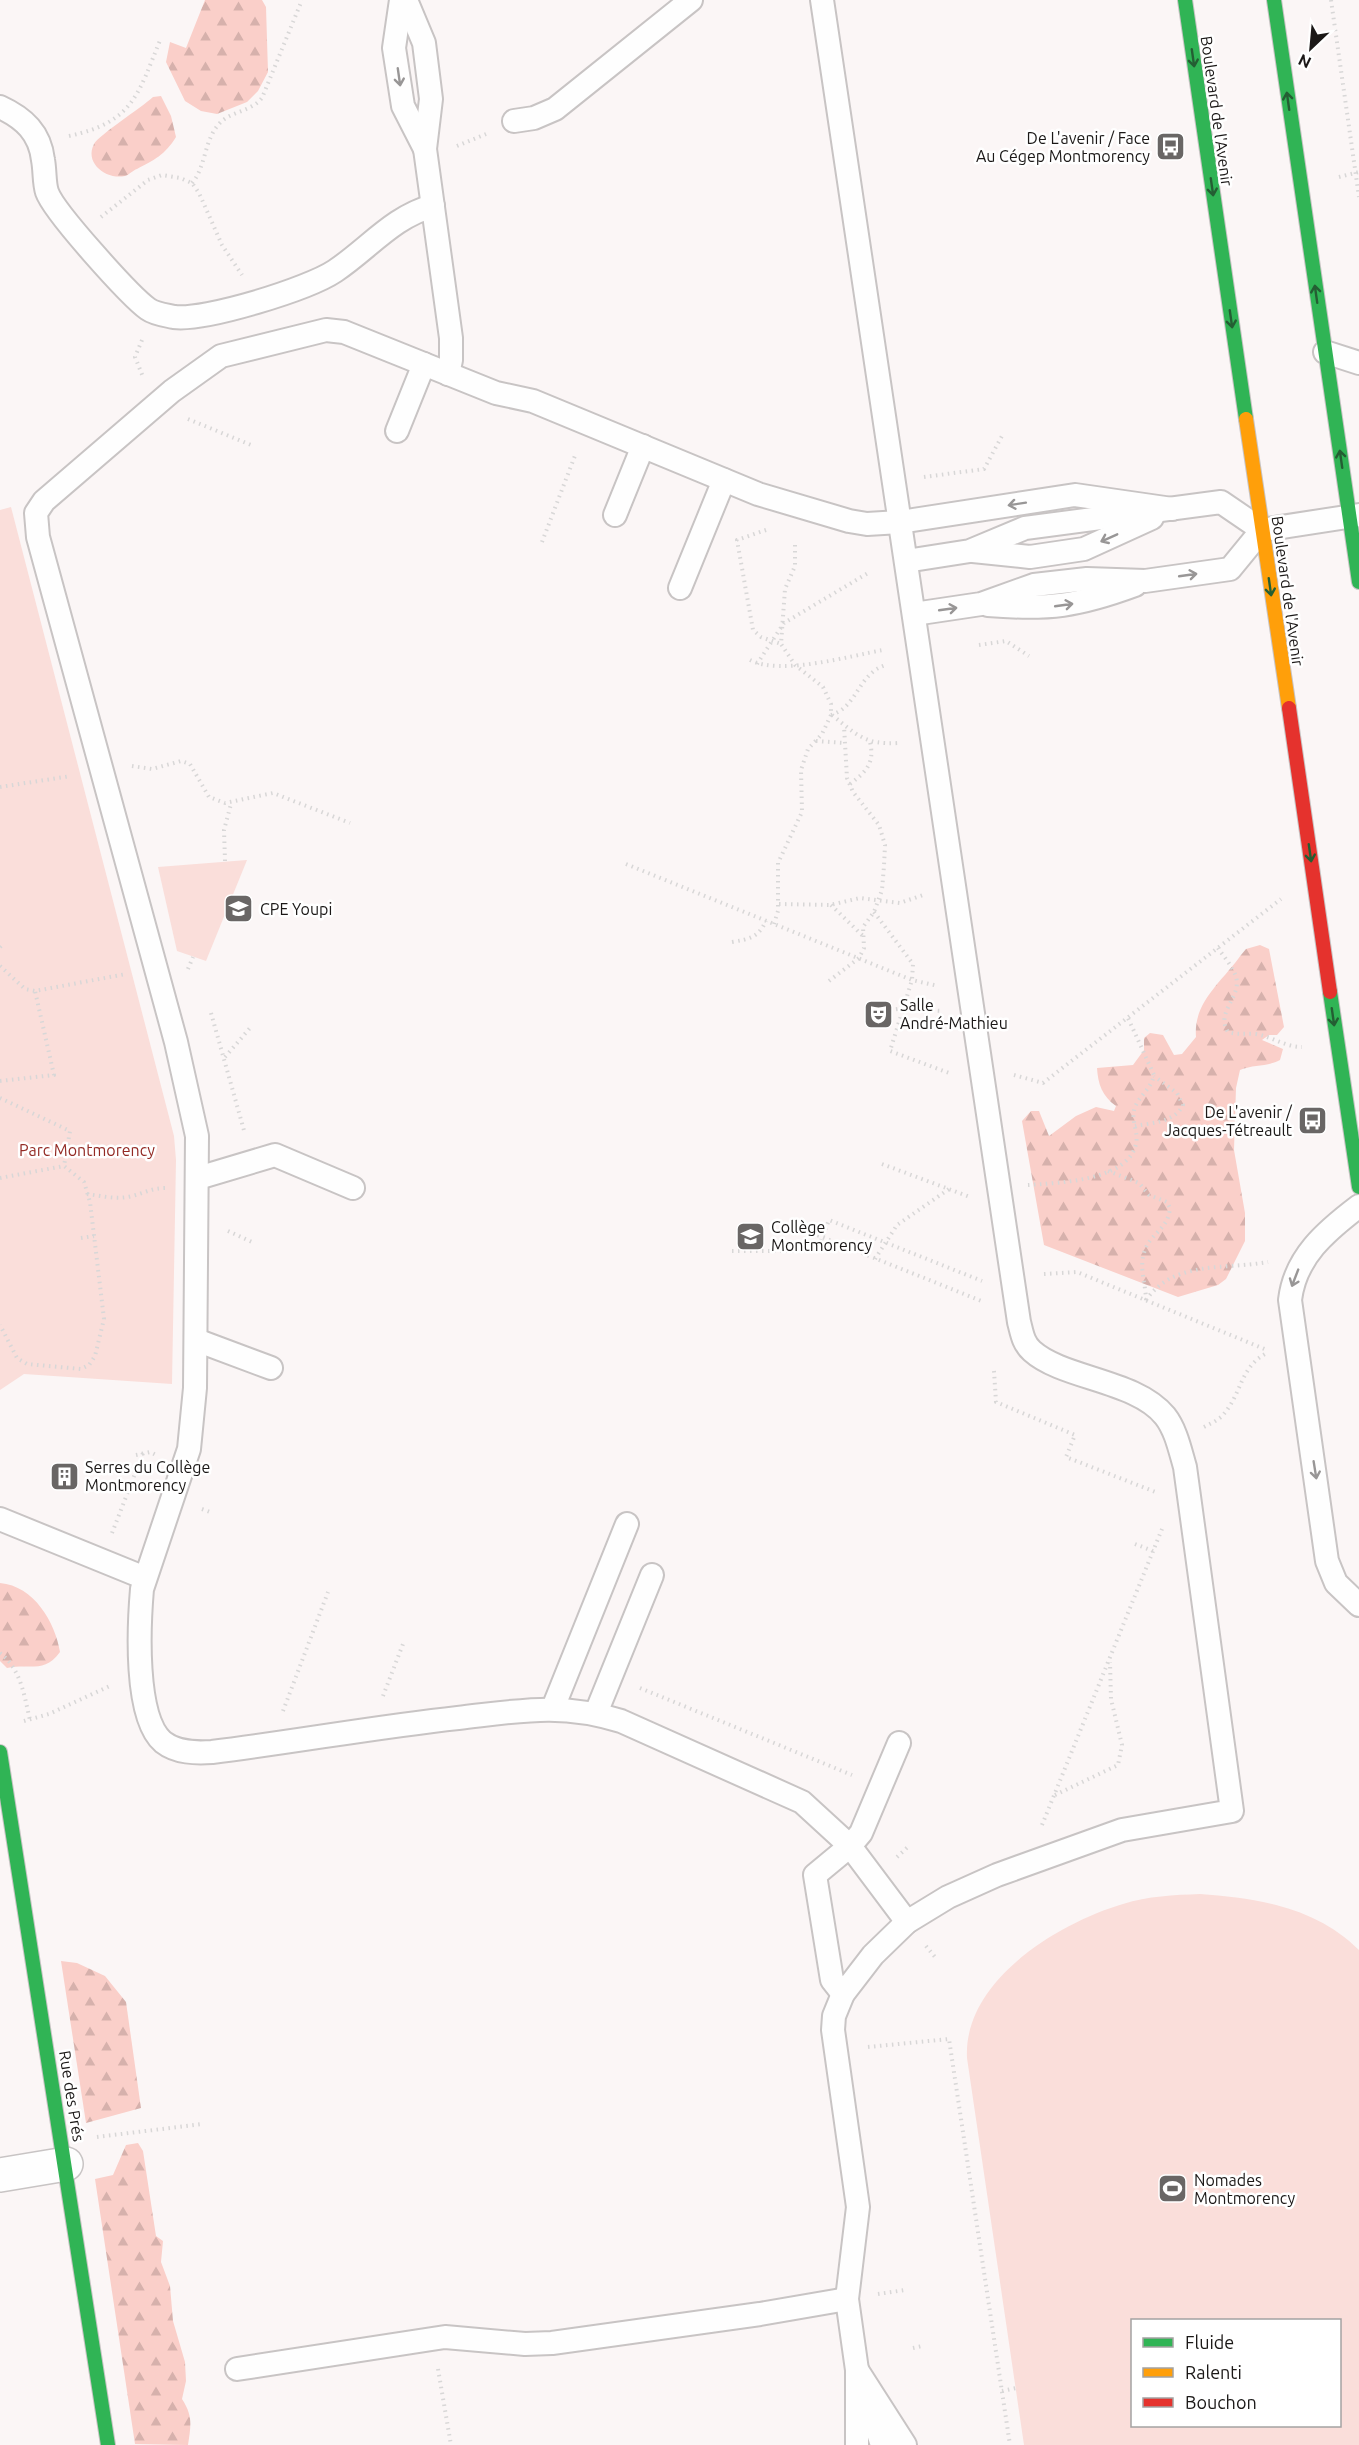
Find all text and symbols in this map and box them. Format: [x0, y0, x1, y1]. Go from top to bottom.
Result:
north arrow [1281, 18, 1341, 78]
street label: Boulevard de l'Avenir [1198, 35, 1236, 187]
one-way arrow [1187, 48, 1198, 67]
text: N [1295, 51, 1314, 72]
one-way arrow [393, 67, 404, 86]
one-way arrow [1283, 92, 1294, 111]
place label: De L'avenir / Face Au Cégep Montmorency [976, 129, 1150, 165]
bus stop icon: De L'avenir / Face Au Cégep Montmorency [1155, 131, 1187, 163]
one-way arrow [1206, 176, 1217, 196]
one-way arrow [1311, 285, 1322, 304]
one-way arrow [1226, 309, 1237, 328]
one-way arrow [1336, 450, 1347, 470]
one-way arrow [1007, 499, 1027, 510]
street label: Boulevard de l'Avenir [1269, 515, 1307, 667]
one-way arrow [1100, 532, 1118, 544]
one-way arrow [1178, 570, 1197, 581]
one-way arrow [1265, 577, 1276, 597]
one-way arrow [1053, 600, 1073, 611]
one-way arrow [937, 604, 957, 615]
one-way arrow [1305, 842, 1316, 862]
school or university icon: CPE Youpi [223, 893, 255, 925]
place label: CPE Youpi [260, 900, 332, 918]
place label: Salle André-Mathieu [900, 996, 1008, 1032]
theatre icon: Salle André-Mathieu [863, 998, 895, 1030]
one-way arrow [1328, 1006, 1339, 1026]
place label: De L'avenir / Jacques-Tétreault [1164, 1103, 1293, 1139]
bus stop icon: De L'avenir / Jacques-Tétreault [1297, 1105, 1329, 1137]
park label: Parc Montmorency [19, 1141, 155, 1159]
place label: Collège Montmorency [771, 1218, 872, 1254]
school or university icon: Collège Montmorency [734, 1220, 766, 1252]
one-way arrow [1289, 1268, 1300, 1287]
place label: Serres du Collège Montmorency [85, 1458, 210, 1494]
building icon: Serres du Collège Montmorency [48, 1460, 80, 1492]
one-way arrow [1310, 1460, 1321, 1479]
street label: Rue des Prés [56, 2049, 88, 2143]
place label: Nomades Montmorency [1194, 2171, 1295, 2207]
sports icon: Nomades Montmorency [1157, 2173, 1189, 2205]
legend [1131, 2319, 1341, 2427]
text: Fluide [1185, 2332, 1234, 2352]
text: Ralenti [1185, 2362, 1242, 2382]
text: Bouchon [1185, 2392, 1257, 2412]

